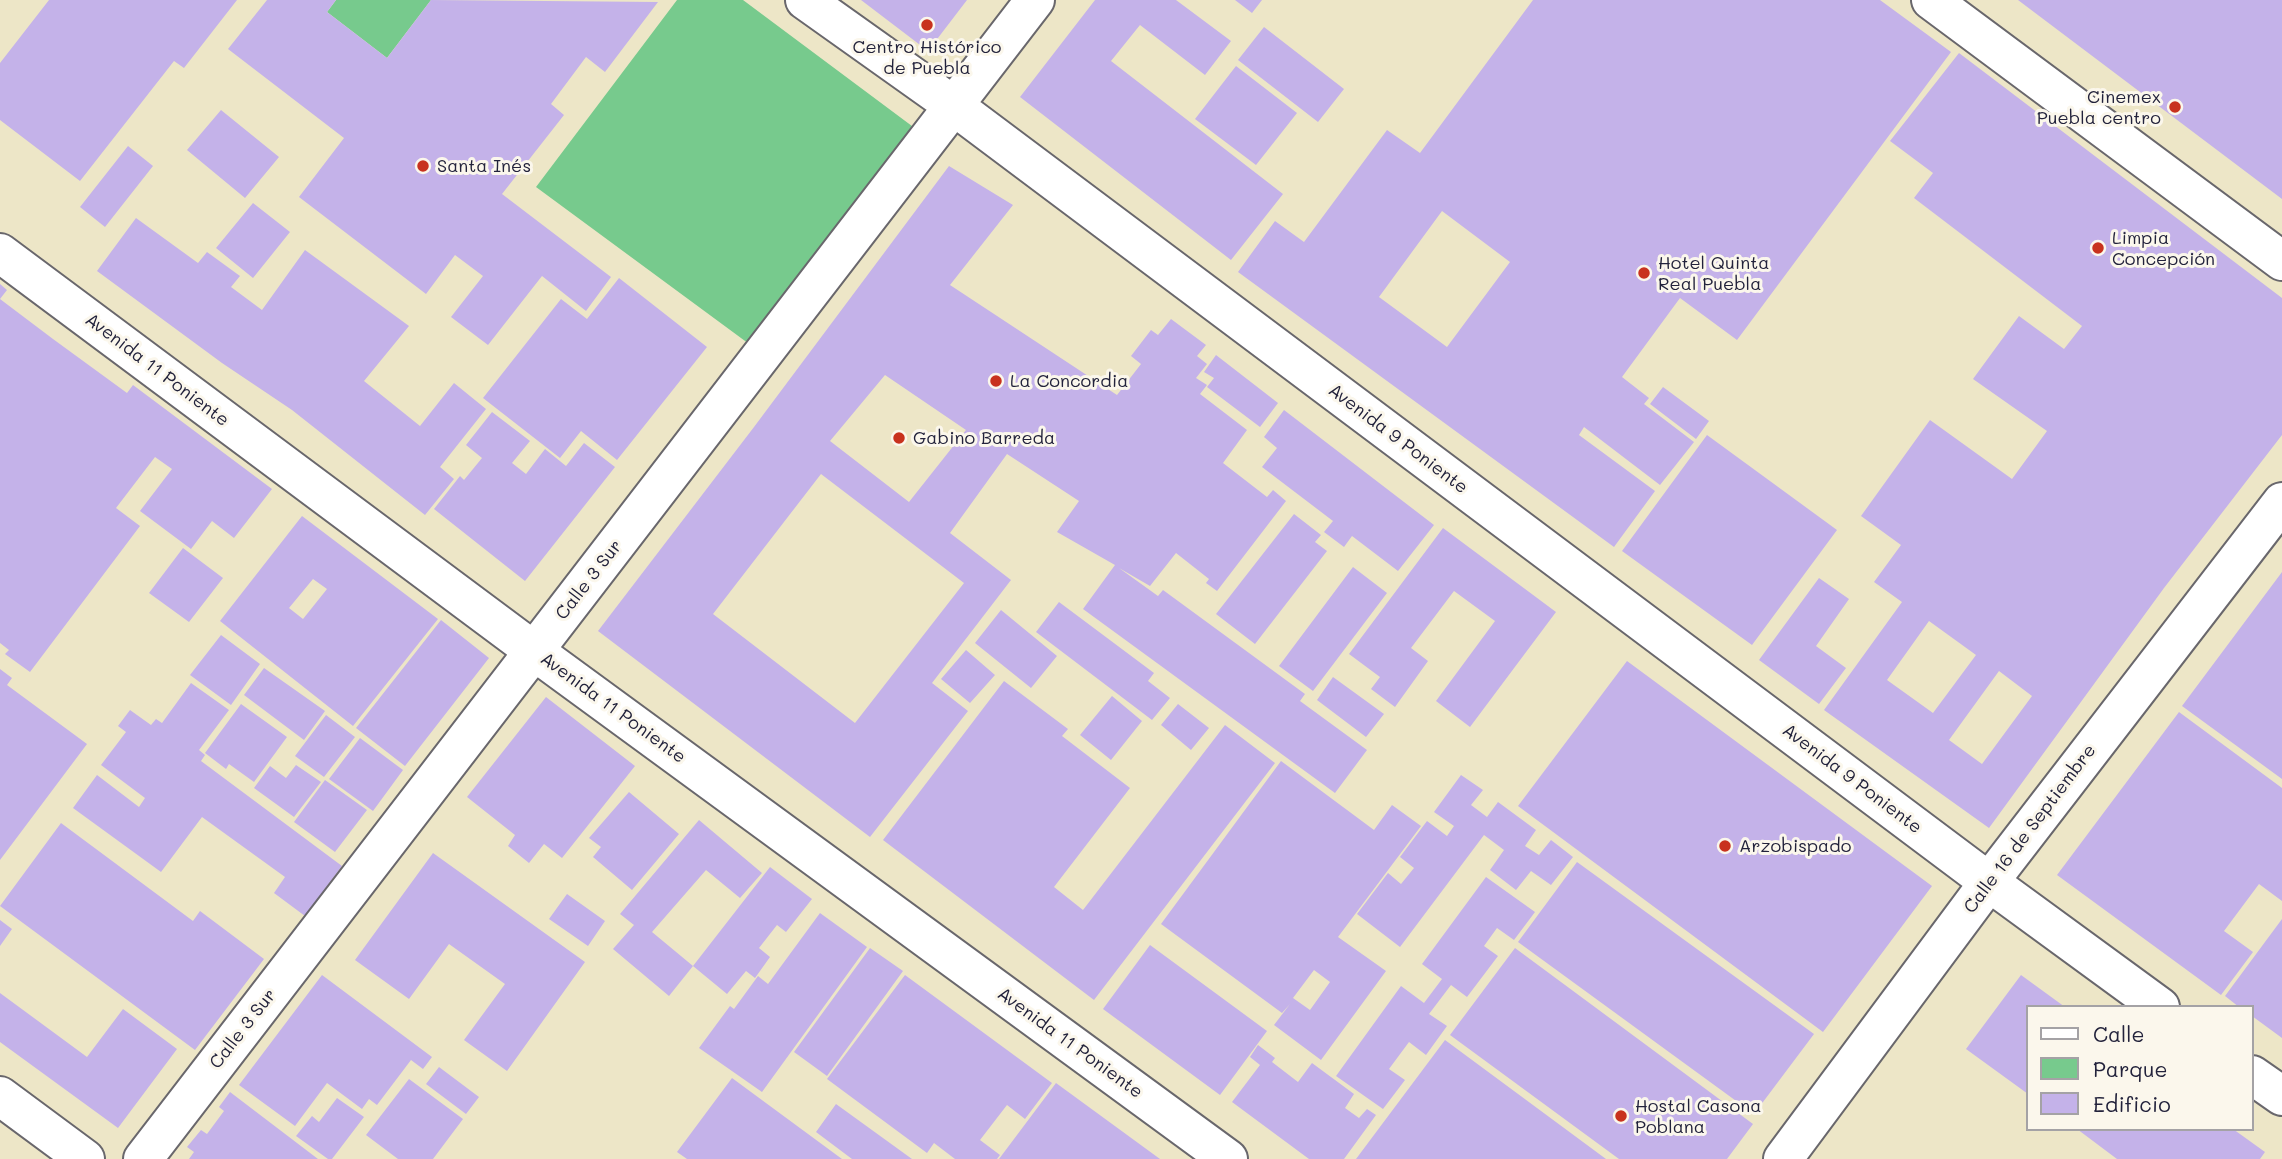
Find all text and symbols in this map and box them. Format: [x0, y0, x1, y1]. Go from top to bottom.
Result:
marker: Centro Histórico de Puebla [919, 17, 935, 33]
place label: Centro Histórico de Puebla [853, 36, 1001, 78]
place label: Cinemex Puebla centro [2037, 86, 2161, 128]
marker: Cinemex Puebla centro [2167, 99, 2183, 115]
place label: Santa Inés [437, 155, 531, 177]
marker: Santa Inés [415, 158, 431, 174]
place label: Limpia Concepción [2112, 227, 2215, 270]
marker: Limpia Concepción [2090, 240, 2106, 256]
place label: Hotel Quinta Real Puebla [1658, 252, 1769, 294]
marker: Hotel Quinta Real Puebla [1636, 265, 1652, 281]
street label: Avenida 11 Poniente [81, 309, 233, 431]
place label: La Concordia [1010, 370, 1128, 392]
marker: La Concordia [988, 373, 1004, 389]
street label: Avenida 9 Poniente [1324, 380, 1472, 498]
place label: Gabino Barreda [913, 427, 1055, 449]
marker: Gabino Barreda [891, 430, 907, 446]
street label: Calle 3 Sur [551, 536, 627, 624]
street label: Avenida 11 Poniente [536, 648, 690, 768]
street label: Avenida 9 Poniente [1778, 720, 1926, 838]
street label: Calle 16 de Septiembre [1959, 740, 2101, 918]
place label: Arzobispado [1739, 835, 1851, 857]
marker: Arzobispado [1717, 838, 1733, 854]
street label: Avenida 11 Poniente [993, 983, 1147, 1103]
street label: Calle 3 Sur [205, 985, 281, 1073]
legend [2026, 1005, 2254, 1131]
text: Calle [2093, 1020, 2145, 1047]
text: Parque [2093, 1055, 2167, 1082]
text: Edificio [2093, 1090, 2171, 1117]
place label: Hostal Casona Poblana [1635, 1095, 1761, 1138]
marker: Hostal Casona Poblana [1613, 1108, 1629, 1124]

